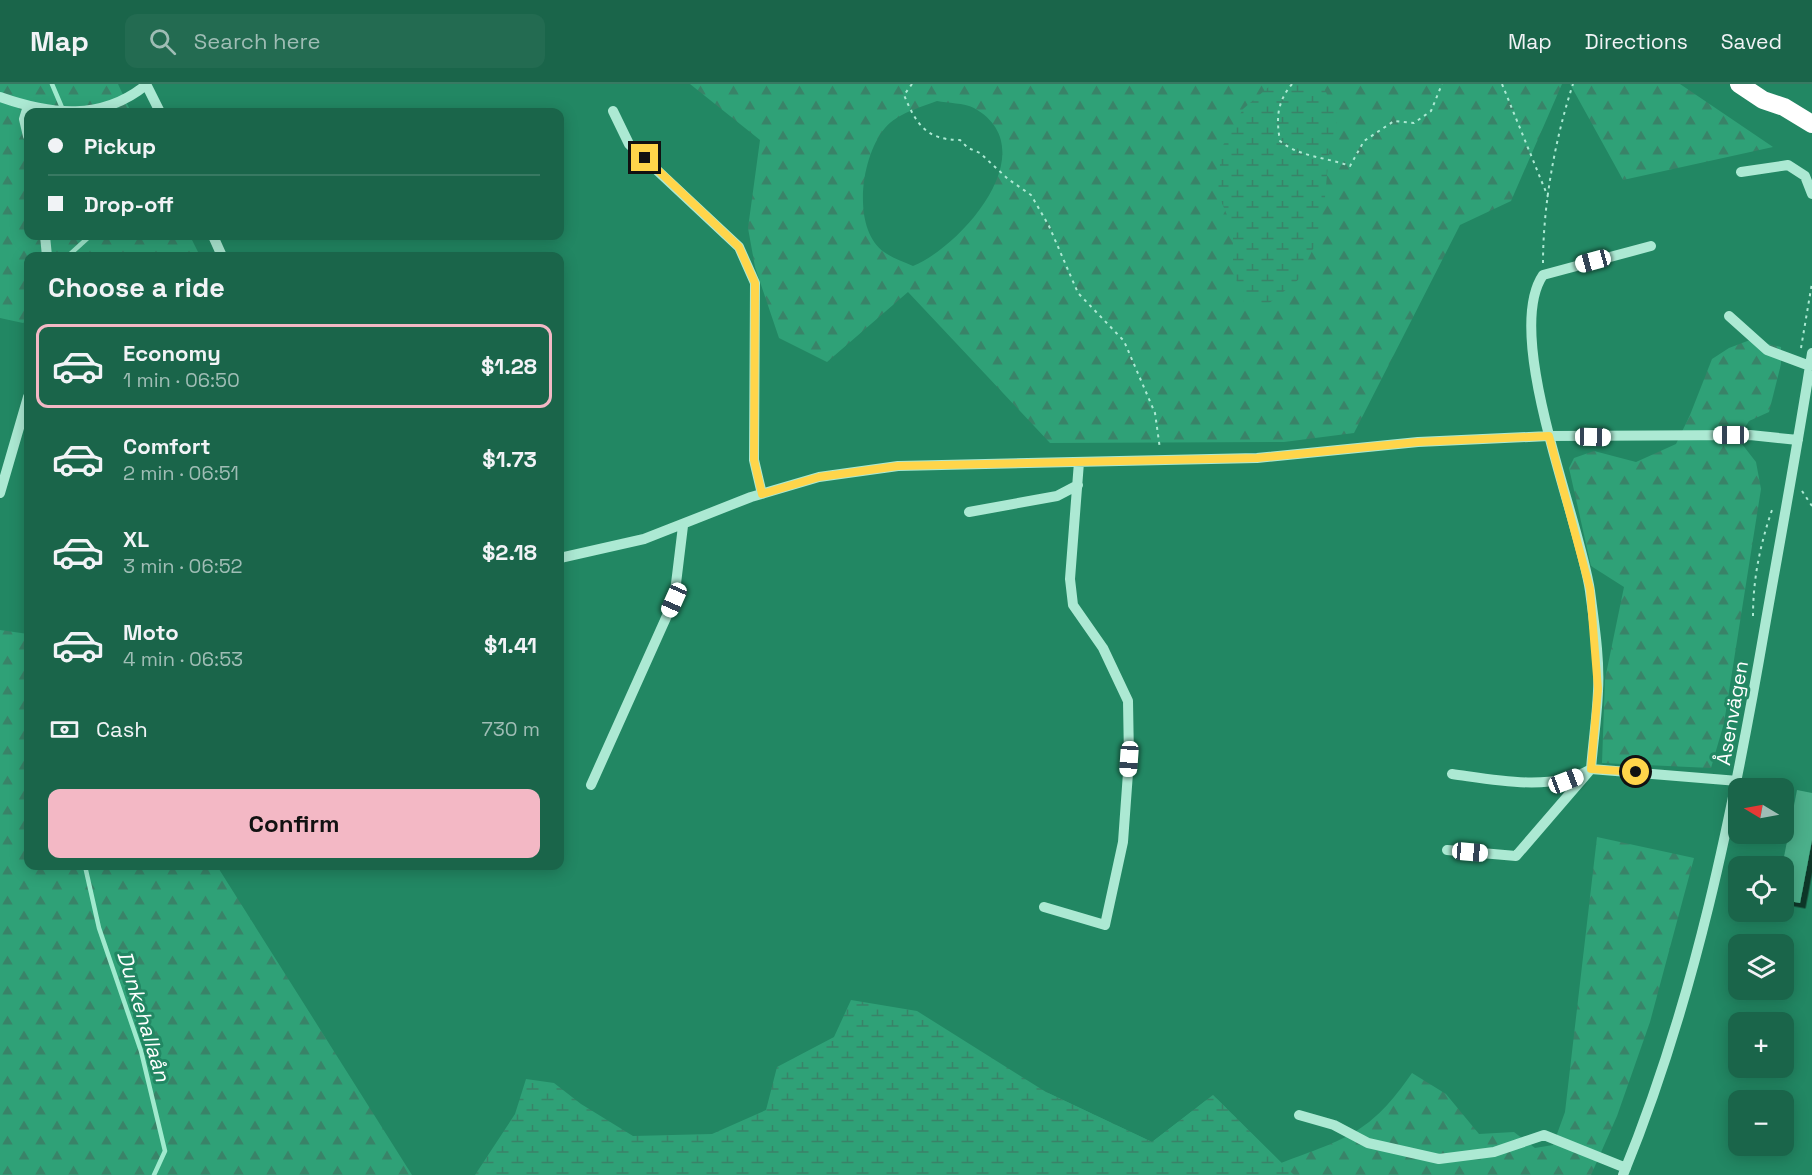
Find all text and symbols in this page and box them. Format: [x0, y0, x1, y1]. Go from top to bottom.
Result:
search box [125, 14, 545, 68]
text: Map [30, 23, 89, 59]
icon: search [146, 25, 179, 58]
text: Search here [194, 27, 321, 55]
text: Map [1508, 28, 1552, 55]
text: Directions [1585, 28, 1688, 55]
text: Saved [1721, 28, 1782, 55]
text: Pickup [84, 132, 156, 160]
route end [631, 144, 658, 171]
text: Drop-off [84, 190, 174, 218]
car [1573, 248, 1613, 274]
text: Choose a ride [48, 270, 225, 305]
icon: car [51, 339, 105, 393]
text: Economy [123, 339, 221, 367]
text: $1.28 [481, 352, 537, 380]
text: 1 min · 06:50 [123, 367, 240, 393]
car [1713, 426, 1749, 444]
car [1575, 428, 1611, 446]
icon: car [51, 432, 105, 486]
text: Comfort [123, 432, 211, 460]
text: $1.73 [482, 445, 537, 473]
text: 2 min · 06:51 [123, 460, 239, 486]
icon: car [51, 525, 105, 579]
text: XL [123, 525, 149, 553]
text: $2.18 [482, 538, 537, 566]
text: 3 min · 06:52 [123, 553, 243, 579]
car [658, 580, 690, 620]
icon: car [51, 618, 105, 672]
text: Moto [123, 618, 179, 646]
text: $1.41 [484, 631, 537, 659]
text: 4 min · 06:53 [123, 646, 243, 672]
street label: Åsenvägen [1710, 659, 1754, 767]
icon: cash [48, 713, 81, 746]
text: Cash [96, 715, 148, 743]
text: 730 m [481, 716, 540, 742]
car [1119, 740, 1139, 778]
route start [1622, 758, 1649, 785]
car [1546, 766, 1586, 796]
north arrow [1728, 778, 1794, 844]
map controls [1728, 778, 1794, 1156]
button: Confirm [48, 789, 540, 858]
car [1451, 841, 1489, 863]
button: locate [1728, 856, 1794, 922]
button: layers [1728, 934, 1794, 1000]
water label: Dunkehallaån [111, 947, 177, 1086]
button: + [1728, 1012, 1794, 1078]
button: − [1728, 1090, 1794, 1156]

